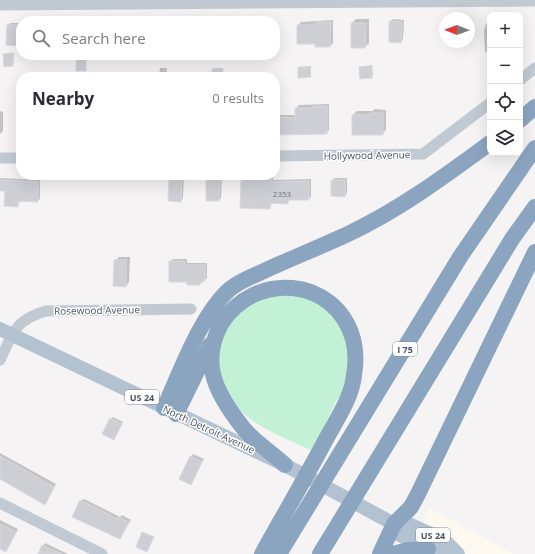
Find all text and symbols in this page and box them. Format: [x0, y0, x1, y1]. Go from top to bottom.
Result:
north arrow [439, 12, 475, 48]
map controls [487, 12, 523, 156]
button: + [487, 12, 523, 48]
search box [16, 16, 280, 60]
icon: search [30, 27, 52, 49]
text: Search here [62, 28, 146, 48]
button: − [487, 48, 523, 84]
button: locate [487, 84, 523, 120]
text: Nearby [32, 87, 94, 110]
text: 0 results [212, 89, 264, 107]
button: layers [487, 120, 523, 156]
street label: Hollywood Avenue [324, 147, 411, 163]
house number: 2353 [273, 188, 292, 199]
street label: Rosewood Avenue [54, 302, 140, 318]
road number: I 75 [393, 342, 417, 356]
road number: US 24 [125, 390, 159, 404]
street label: North Detroit Avenue [161, 402, 258, 457]
road number: US 24 [416, 528, 450, 542]

